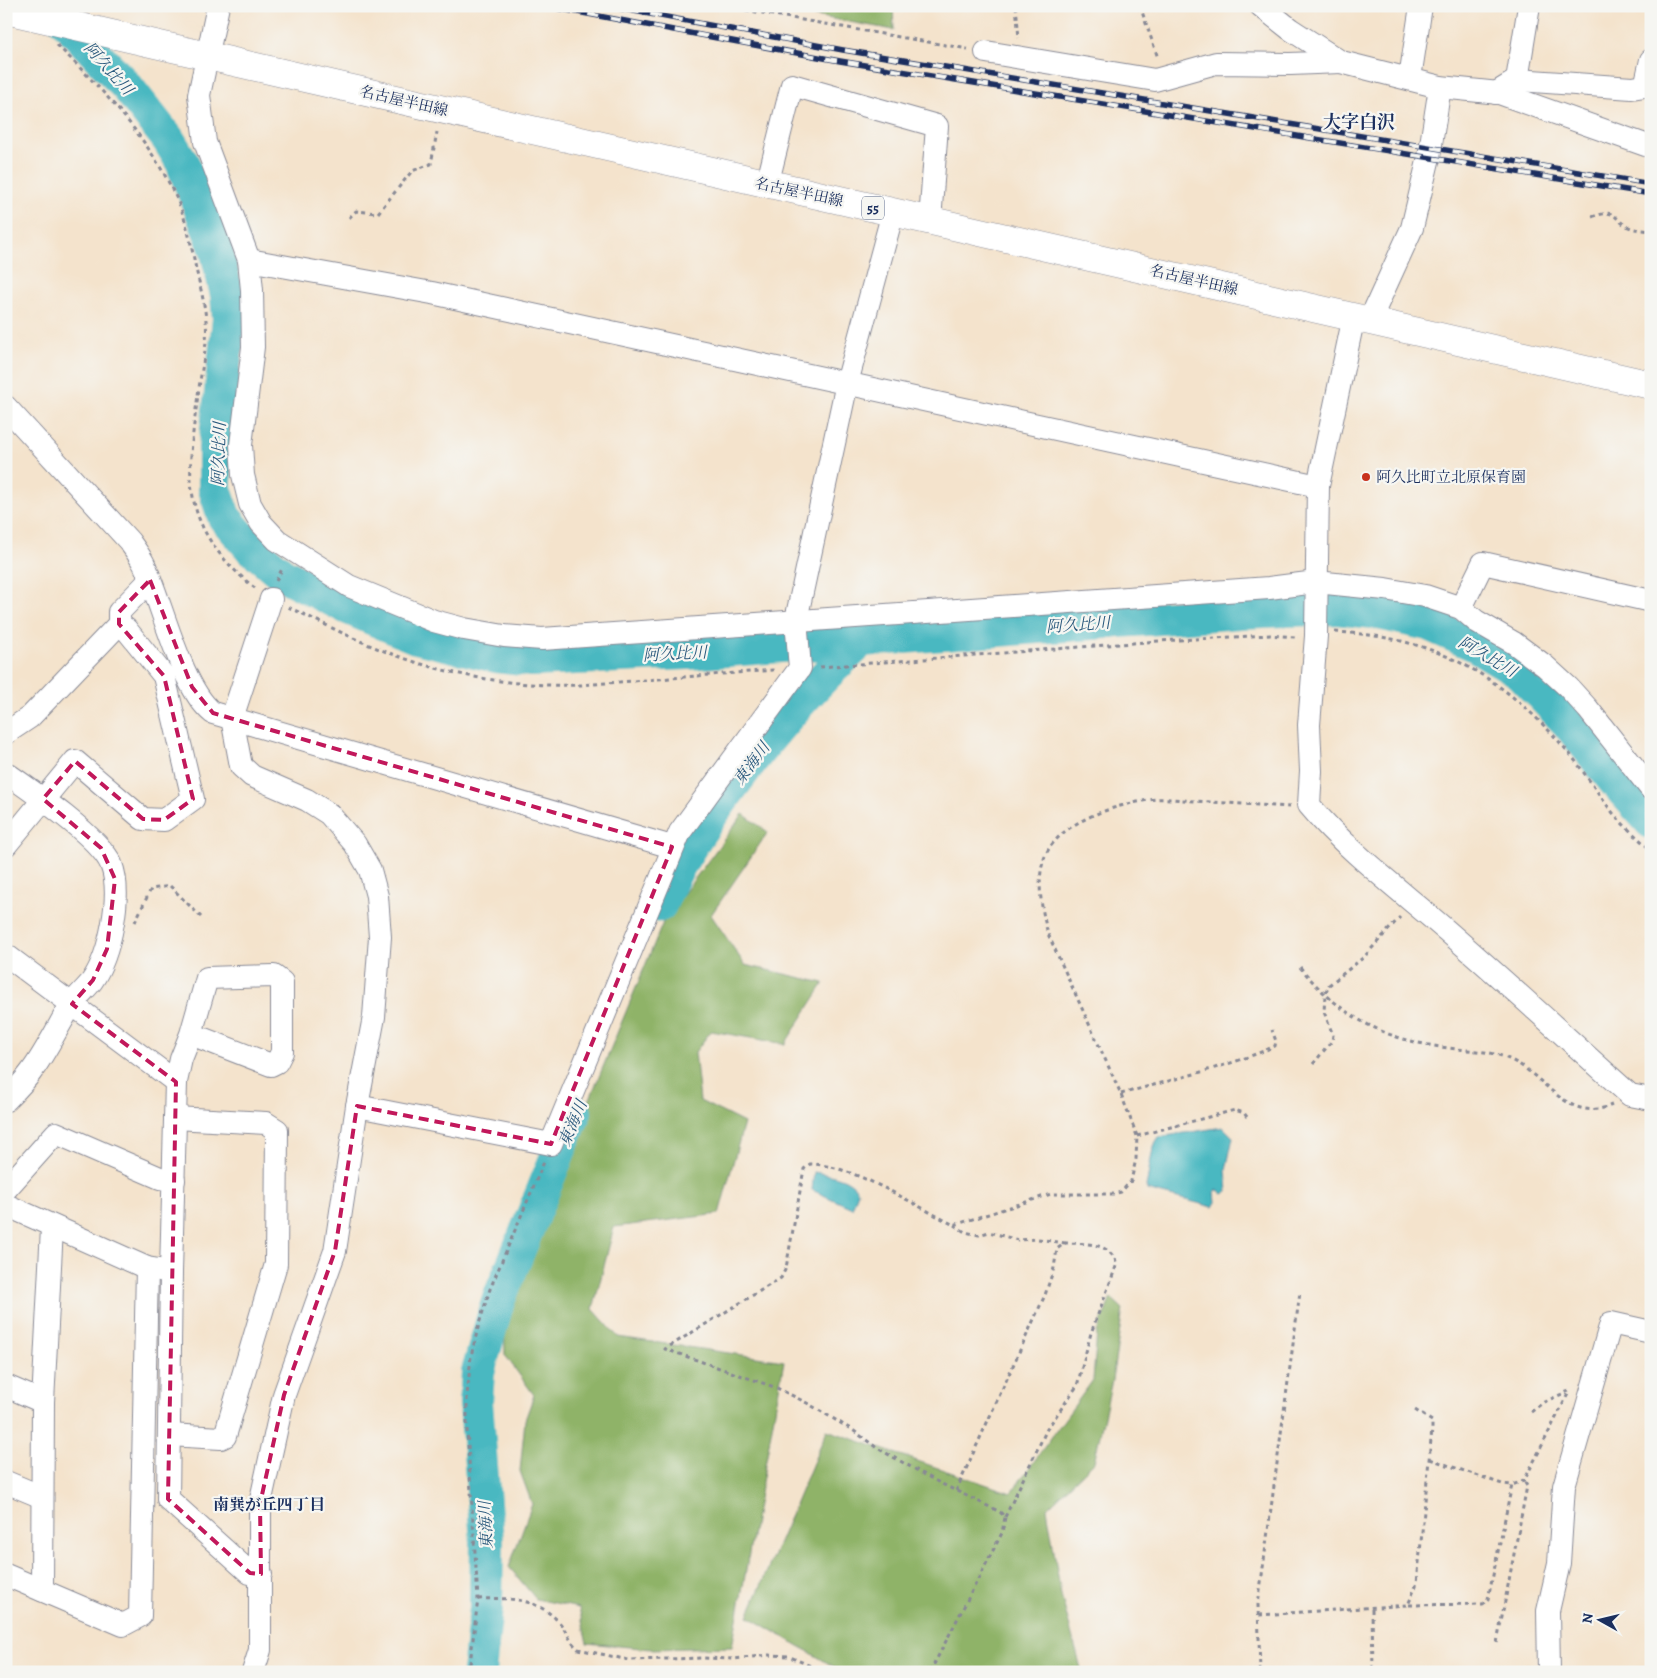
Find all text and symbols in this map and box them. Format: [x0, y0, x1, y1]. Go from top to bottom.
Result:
water label: 阿久比川 [79, 38, 139, 101]
street label: 名古屋半田線 [358, 81, 450, 121]
district label: 大字白沢 [1323, 110, 1395, 134]
street label: 名古屋半田線 [753, 173, 845, 211]
road number: 55 [862, 197, 884, 220]
street label: 名古屋半田線 [1148, 260, 1240, 300]
water label: 阿久比川 [207, 420, 231, 486]
place label: 阿久比町立北原保育園 [1376, 467, 1526, 487]
marker: 阿久比町立北原保育園 [1360, 471, 1372, 483]
water label: 阿久比川 [1045, 612, 1113, 638]
water label: 阿久比川 [1454, 631, 1522, 683]
water label: 阿久比川 [643, 641, 710, 667]
water label: 東海川 [729, 736, 776, 789]
water label: 東海川 [553, 1095, 593, 1150]
district label: 南巽が丘四丁目 [213, 1494, 325, 1516]
water label: 東海川 [474, 1498, 498, 1549]
north arrow [1574, 1596, 1624, 1646]
text: N [1578, 1612, 1598, 1625]

